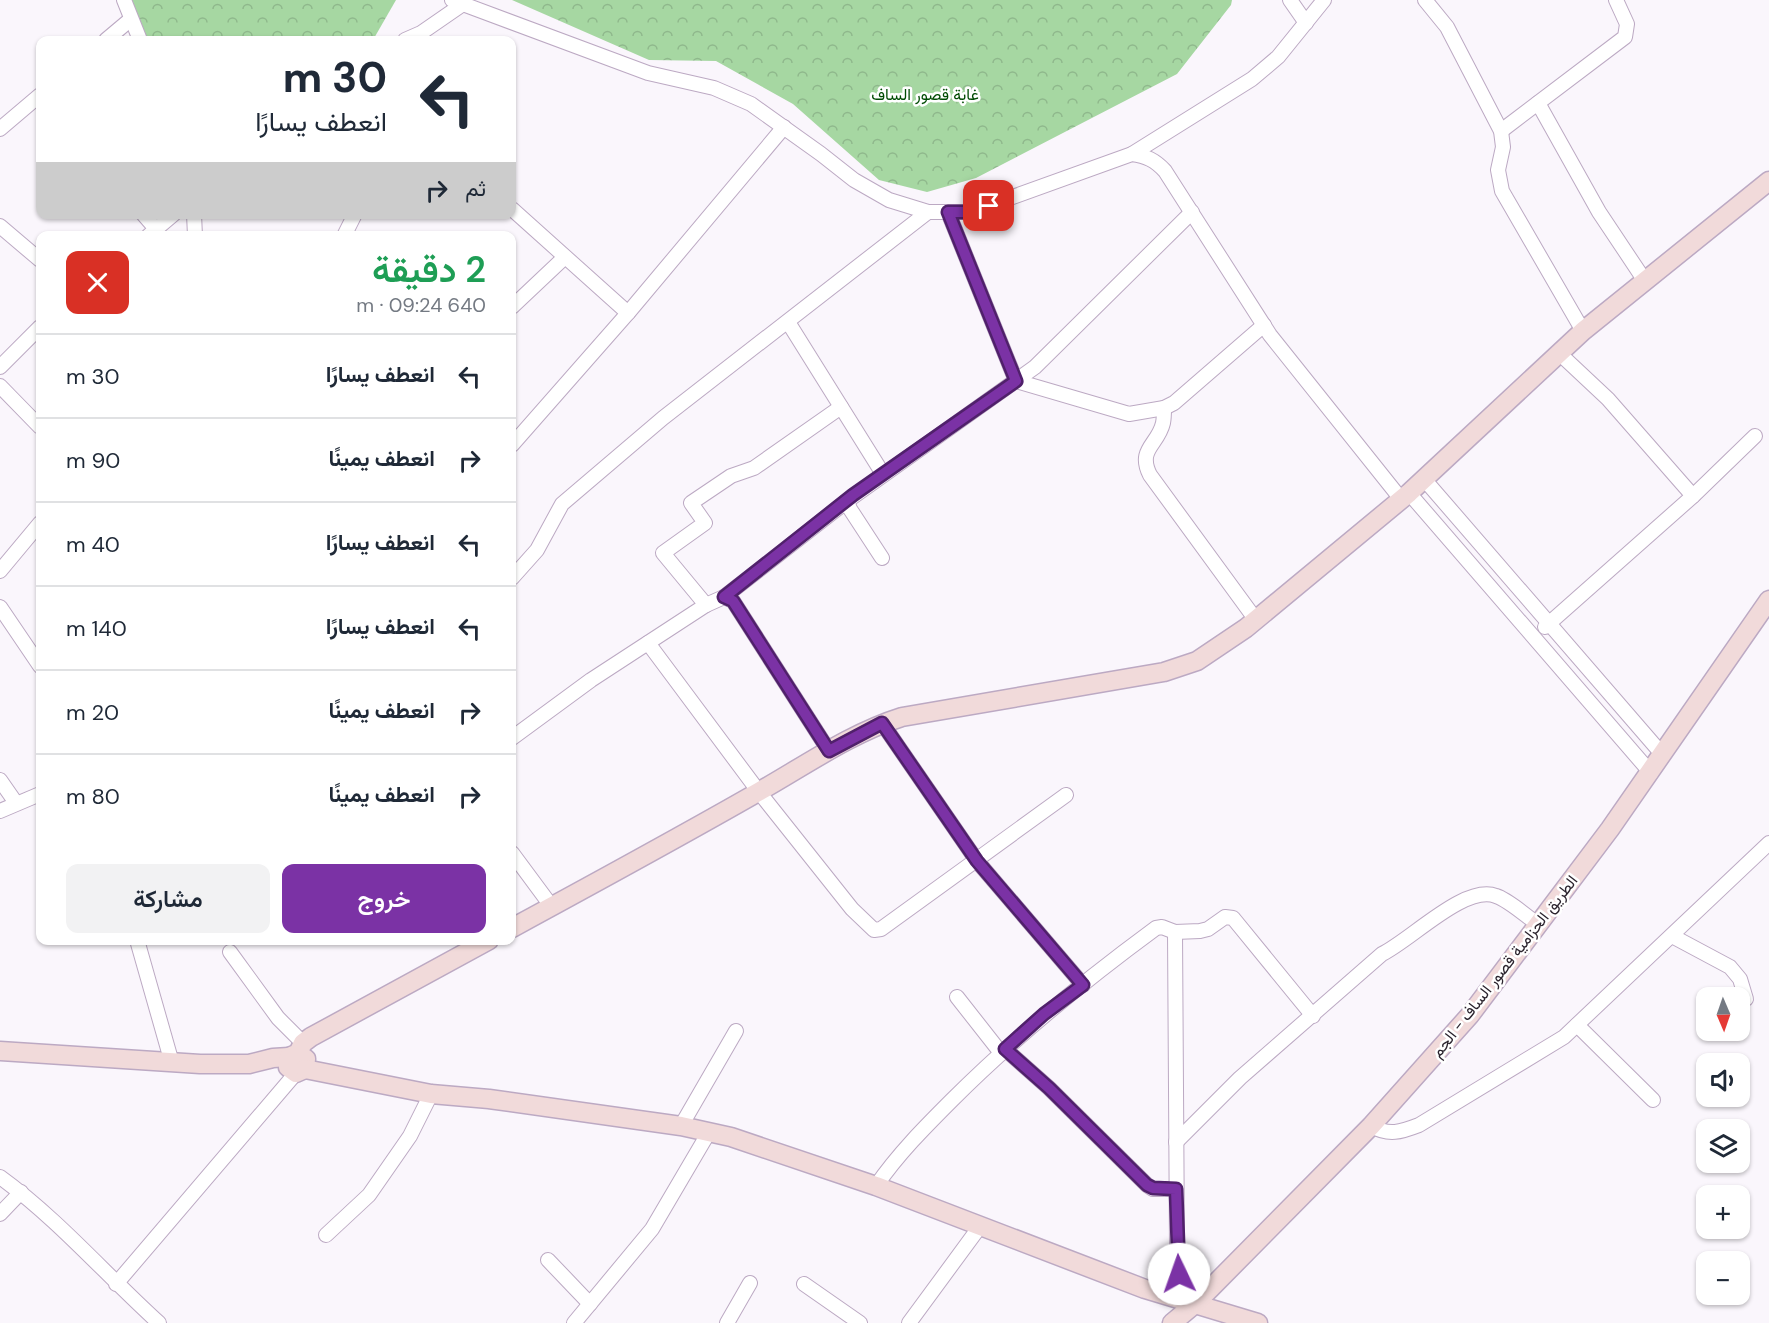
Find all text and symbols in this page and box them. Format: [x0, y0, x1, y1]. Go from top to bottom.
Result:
text: 30 m [283, 50, 387, 105]
icon: left [408, 60, 486, 138]
park label: غابة قصور الساف [871, 84, 979, 105]
text: انعطف يسارًا [255, 104, 387, 139]
icon: right [420, 174, 453, 207]
text: ثم [465, 174, 486, 203]
pin [963, 180, 1014, 231]
icon: arrive [972, 189, 1005, 222]
text: 2 دقيقة [372, 246, 486, 293]
button: close [66, 251, 129, 314]
text: 640 m · 09:24 [356, 292, 486, 318]
text: انعطف يسارًا [326, 360, 435, 389]
icon: left [453, 360, 486, 393]
text: 30 m [66, 362, 120, 391]
text: انعطف يمينًا [328, 444, 435, 473]
icon: right [453, 444, 486, 477]
text: 90 m [66, 446, 120, 475]
text: انعطف يسارًا [326, 528, 435, 557]
icon: left [453, 528, 486, 561]
text: 40 m [66, 530, 120, 559]
text: انعطف يسارًا [326, 612, 435, 641]
icon: left [453, 612, 486, 645]
text: 140 m [66, 614, 127, 643]
text: انعطف يمينًا [328, 696, 435, 725]
icon: right [453, 696, 486, 729]
text: 20 m [66, 698, 119, 727]
text: انعطف يمينًا [328, 780, 435, 809]
icon: right [453, 780, 486, 813]
text: 80 m [66, 782, 120, 811]
button: مشاركة [66, 864, 270, 933]
button: خروج [282, 864, 486, 933]
street label: الطريق الحزامية قصور الساف - الجم [1427, 871, 1582, 1062]
north arrow [1696, 987, 1750, 1041]
map controls [1696, 987, 1750, 1305]
button: sound [1696, 1053, 1750, 1107]
button: layers [1696, 1119, 1750, 1173]
button: + [1696, 1185, 1750, 1239]
position arrow [1147, 1242, 1211, 1306]
button: − [1696, 1251, 1750, 1305]

